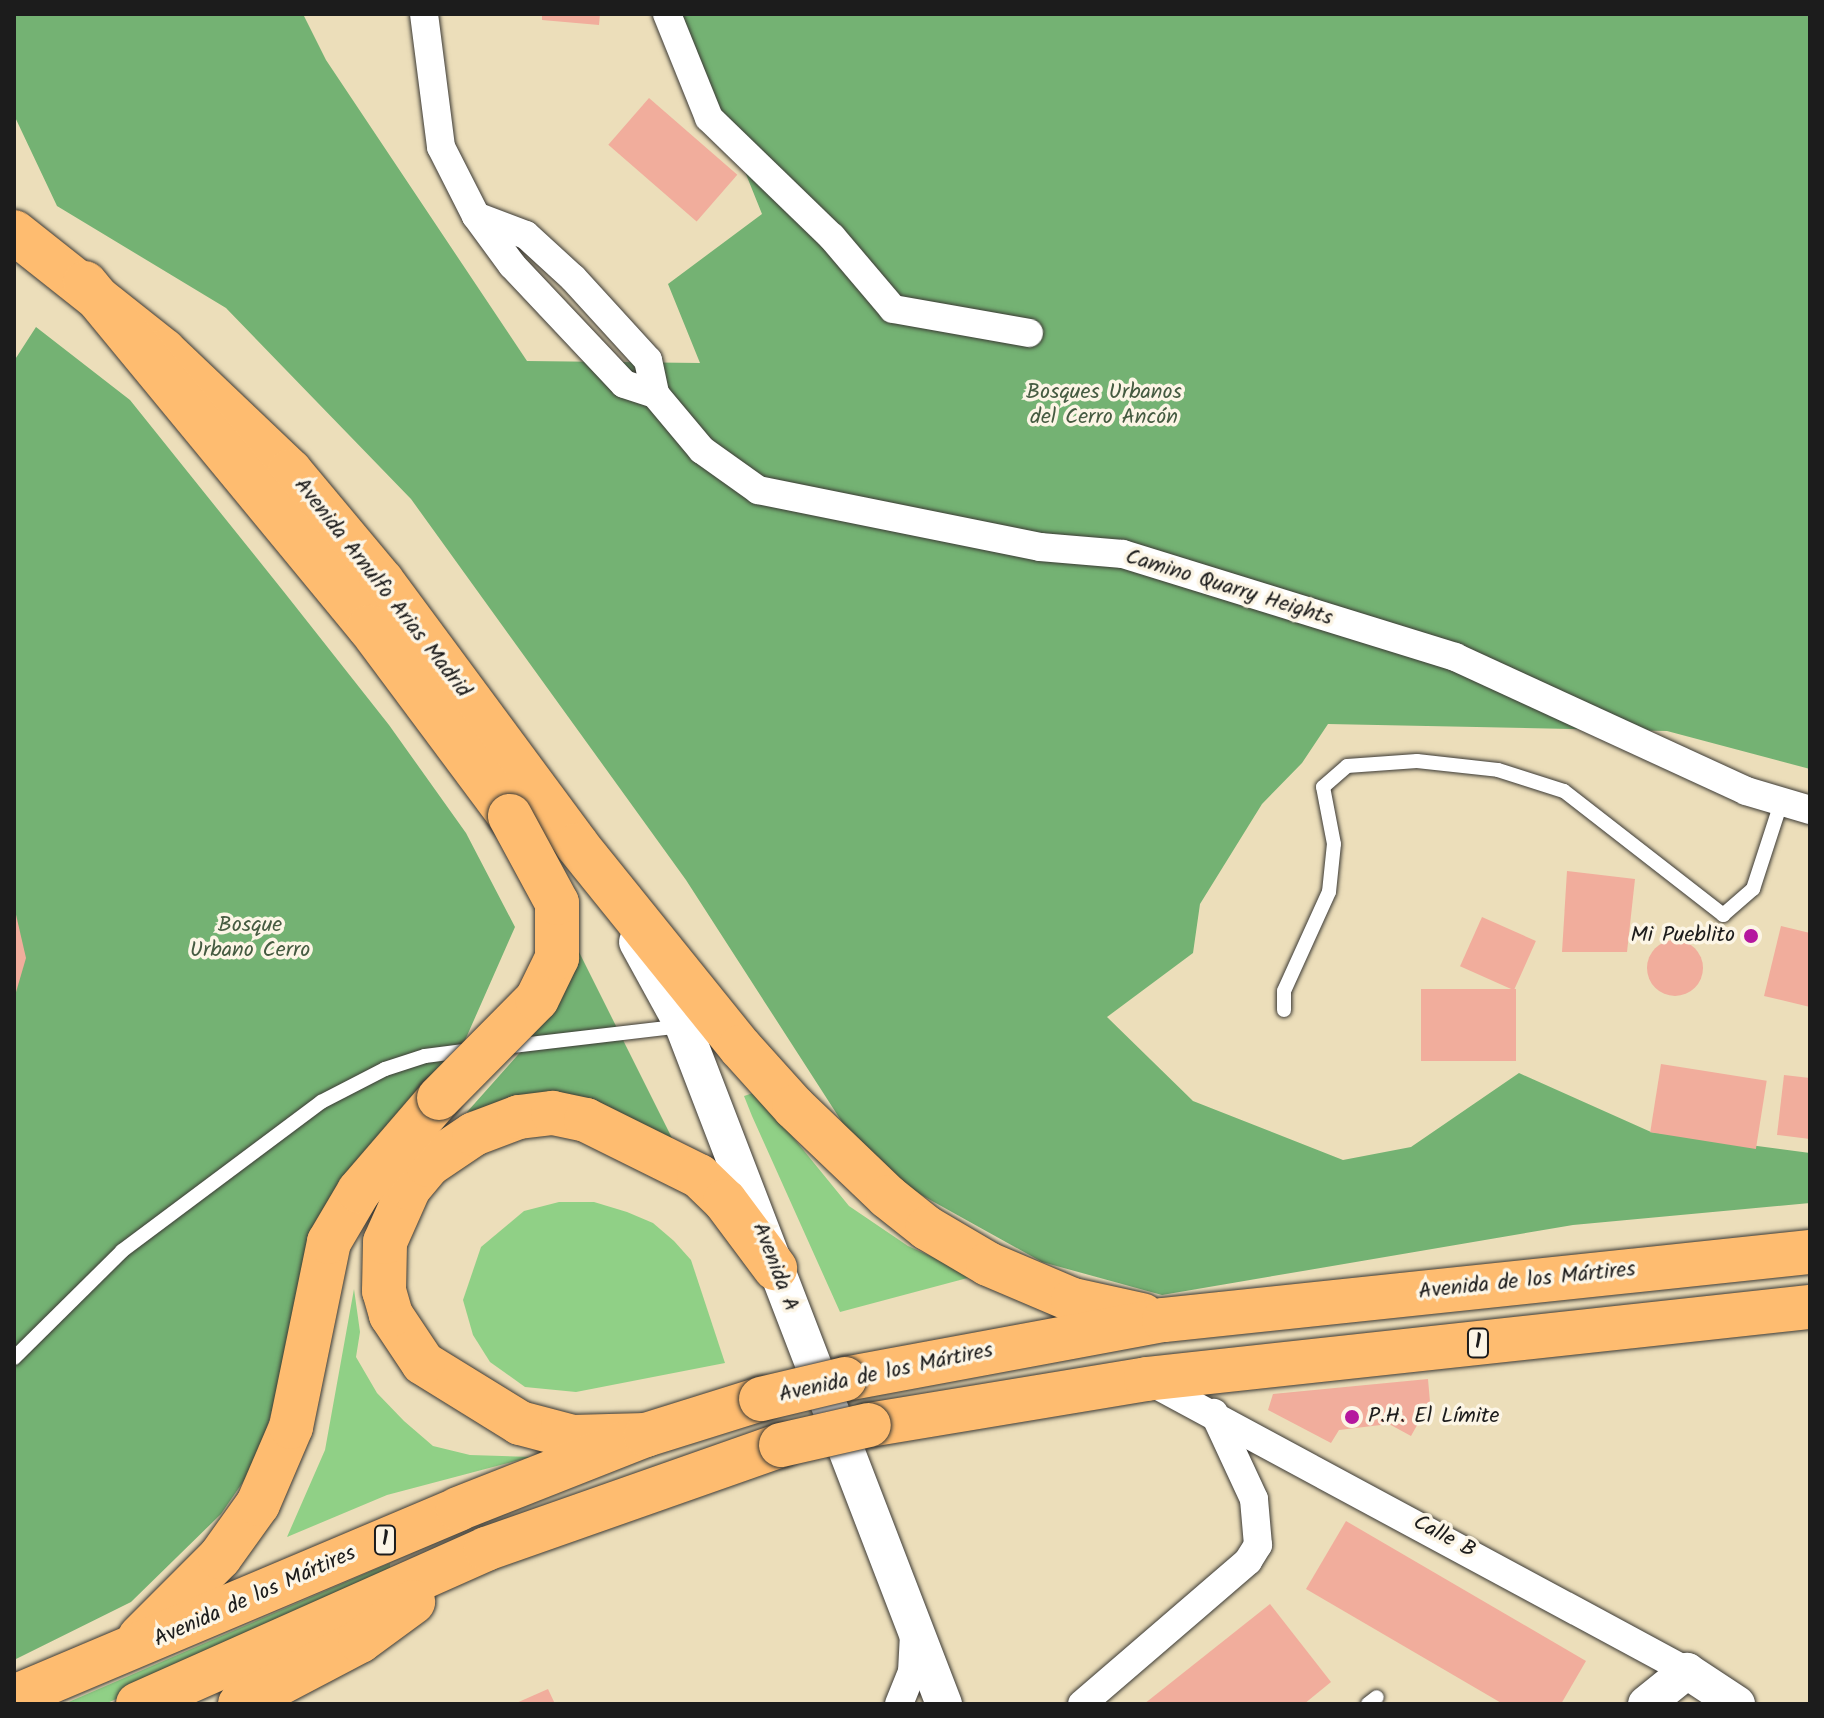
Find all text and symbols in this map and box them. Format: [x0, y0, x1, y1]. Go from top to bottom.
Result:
park label: Bosques Urbanos del Cerro Ancón [1026, 379, 1182, 430]
street label: Avenida Arnulfo Arias Madrid [288, 473, 476, 703]
street label: Camino Quarry Heights [1122, 544, 1336, 632]
park label: Bosque Urbano Cerro [190, 912, 310, 964]
place label: Mi Pueblito [1631, 923, 1735, 949]
marker: Mi Pueblito [1742, 927, 1760, 945]
street label: Avenida A [746, 1219, 804, 1315]
street label: Avenida de los Mártires [1417, 1256, 1637, 1306]
road number: 1 [1466, 1327, 1490, 1359]
street label: Avenida de los Mártires [777, 1337, 995, 1409]
place label: P.H. El Límite [1368, 1404, 1499, 1430]
marker: P.H. El Límite [1343, 1408, 1361, 1426]
street label: Calle B [1408, 1510, 1480, 1564]
road number: 1 [373, 1524, 397, 1556]
street label: Avenida de los Mártires [150, 1541, 360, 1653]

